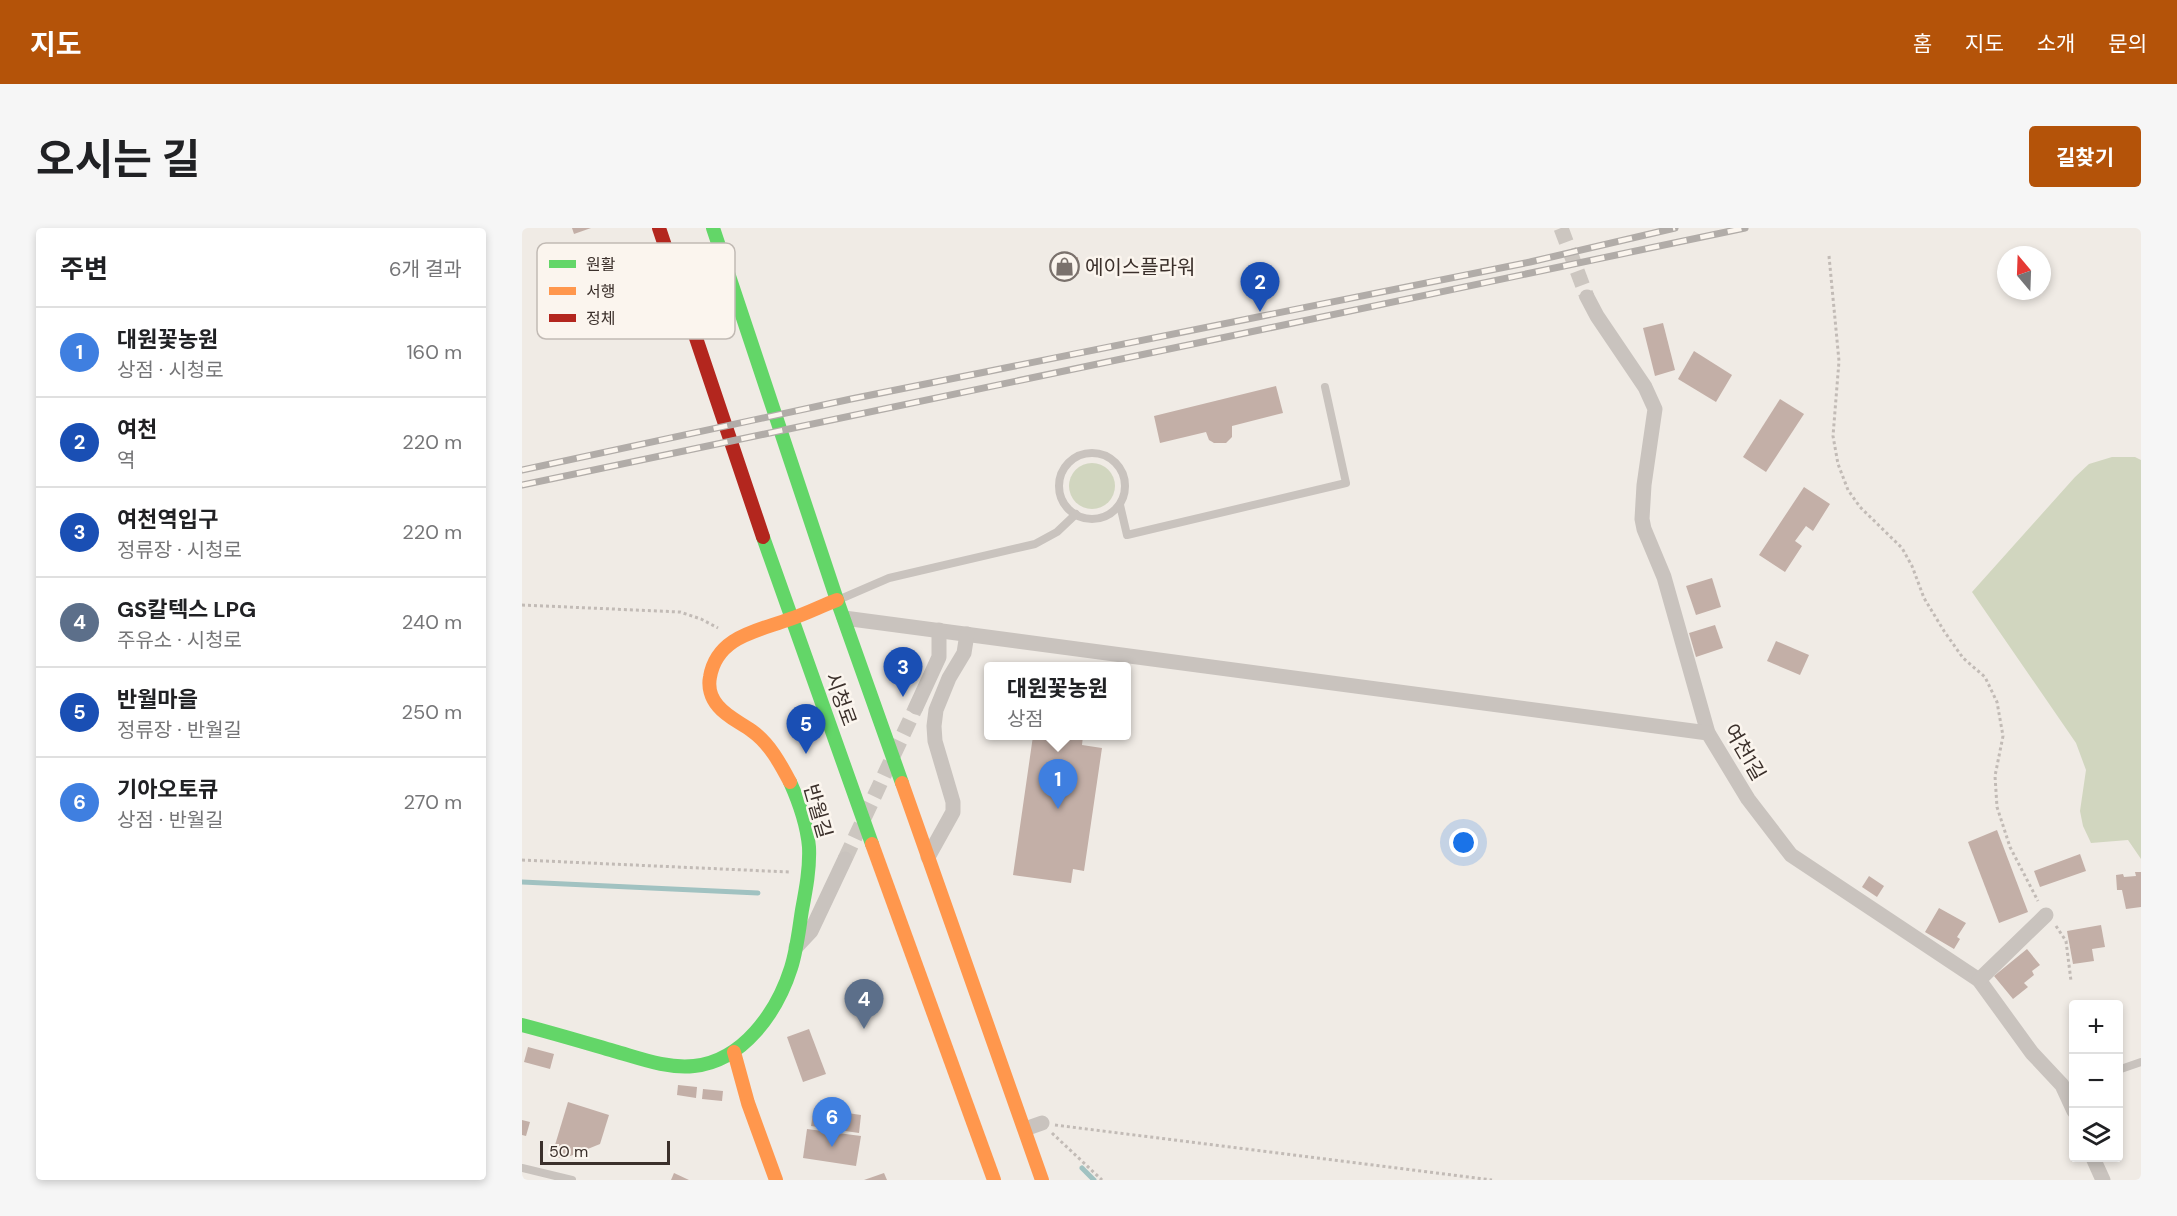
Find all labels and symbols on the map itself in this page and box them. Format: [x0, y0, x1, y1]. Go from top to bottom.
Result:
legend [537, 243, 735, 339]
north arrow [1997, 246, 2051, 300]
shop icon: 에이스플라워 [1048, 251, 1080, 283]
text: 원활 [586, 254, 616, 275]
place label: 에이스플라워 [1085, 254, 1195, 280]
pin: 2 [1240, 262, 1280, 312]
text: 서행 [586, 281, 615, 302]
text: 정체 [586, 308, 615, 329]
pin: 3 [884, 648, 922, 697]
street label: 시청로 [819, 669, 863, 729]
pin: 5 [786, 704, 826, 754]
street label: 여천1길 [1718, 719, 1772, 785]
pin: 1 [1038, 760, 1078, 809]
street label: 반월길 [798, 781, 838, 841]
your location [1449, 828, 1478, 857]
pin: 4 [844, 980, 884, 1029]
pin: 6 [812, 1098, 852, 1147]
scale bar [540, 1138, 670, 1166]

